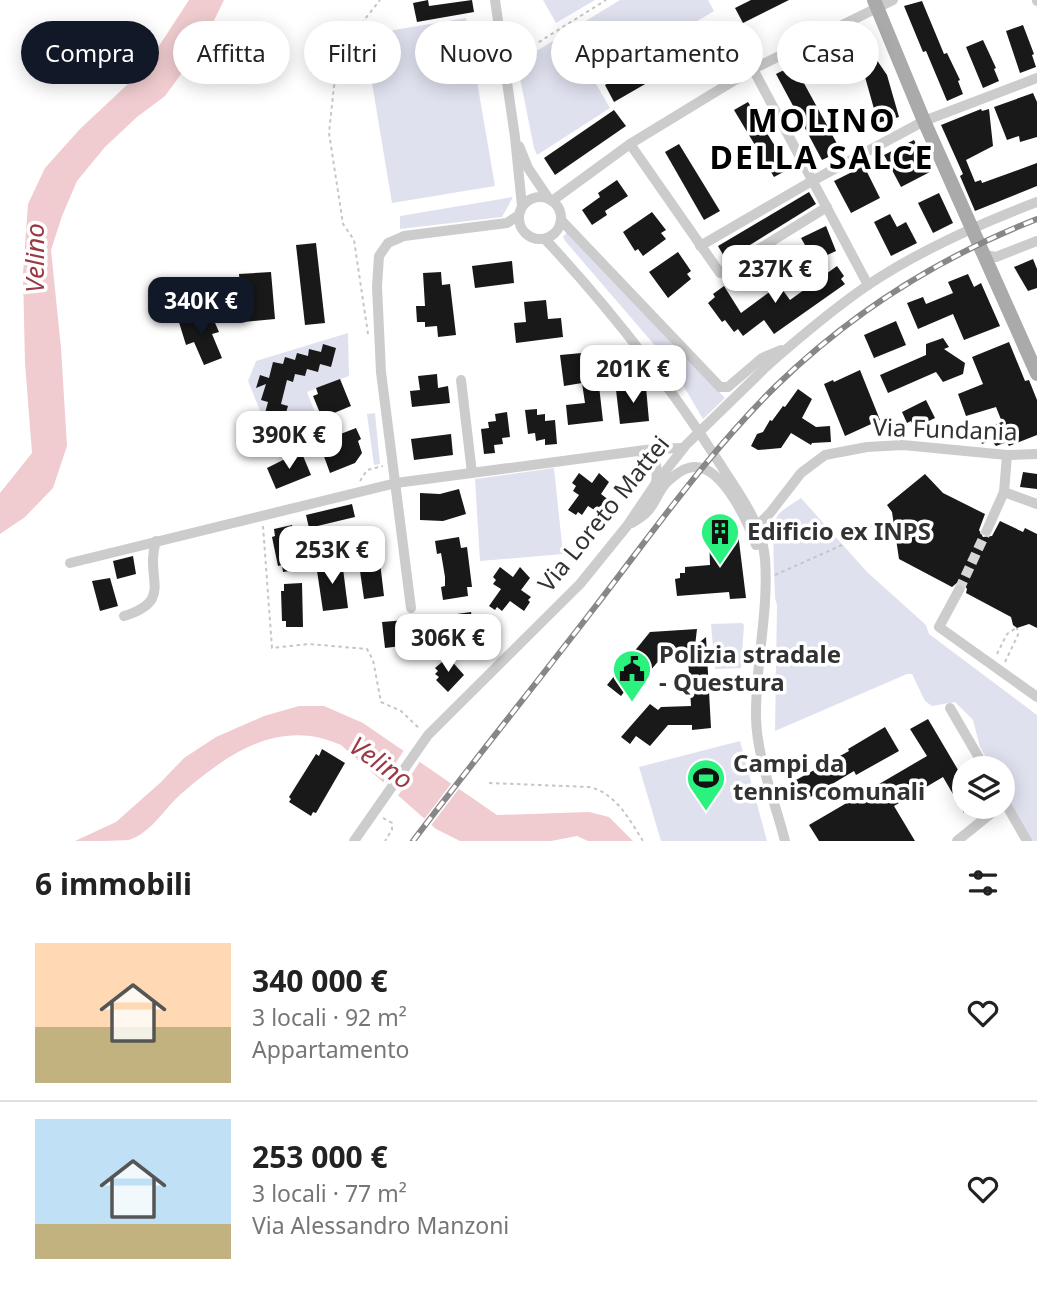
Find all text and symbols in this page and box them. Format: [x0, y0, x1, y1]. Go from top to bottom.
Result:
chip: Compra [21, 21, 159, 84]
chip: Affitta [173, 21, 290, 84]
chip: Filtri [304, 21, 401, 84]
chip: Nuovo [415, 21, 537, 84]
chip: Appartamento [551, 21, 763, 84]
chip: Casa [777, 21, 879, 84]
district label: MOLINO DELLA SALCE [709, 98, 935, 178]
water label: Velino [16, 223, 52, 293]
pin: 237K € [718, 246, 832, 305]
text: 237K € [738, 252, 812, 284]
pin: 340K € [144, 278, 258, 337]
text: 340K € [164, 284, 238, 316]
pin: 201K € [576, 346, 690, 405]
text: 201K € [596, 352, 670, 384]
street label: Via Fundania [872, 409, 1018, 448]
pin: 390K € [232, 412, 346, 471]
text: 390K € [252, 418, 326, 450]
street label: Via Loreto Mattei [530, 428, 676, 598]
building icon: Edificio ex INPS [699, 511, 741, 566]
place label: Edificio ex INPS [747, 514, 931, 547]
pin: 253K € [275, 526, 389, 586]
text: 253K € [295, 533, 369, 565]
pin: 306K € [391, 614, 505, 674]
text: 306K € [411, 621, 485, 653]
place label: Polizia stradale - Questura [659, 637, 841, 698]
public building icon: Polizia stradale - Questura [611, 648, 653, 703]
water label: Velino [343, 727, 421, 797]
place label: Campi da tennis comunali [733, 746, 925, 807]
map controls [952, 756, 1015, 819]
button: layers [952, 756, 1015, 819]
sports icon: Campi da tennis comunali [685, 757, 727, 812]
text: 6 immobili [35, 863, 192, 904]
icon: filters [964, 864, 1002, 902]
text: 340 000 € [252, 960, 388, 1001]
icon: home [91, 971, 175, 1055]
icon: heart [964, 994, 1002, 1032]
text: 3 locali · 92 m² [252, 1001, 407, 1033]
text: Appartamento [252, 1033, 410, 1065]
text: 253 000 € [252, 1136, 388, 1177]
icon: home [91, 1147, 175, 1231]
icon: heart [964, 1170, 1002, 1208]
text: 3 locali · 77 m² [252, 1177, 407, 1209]
text: Via Alessandro Manzoni [252, 1209, 509, 1241]

